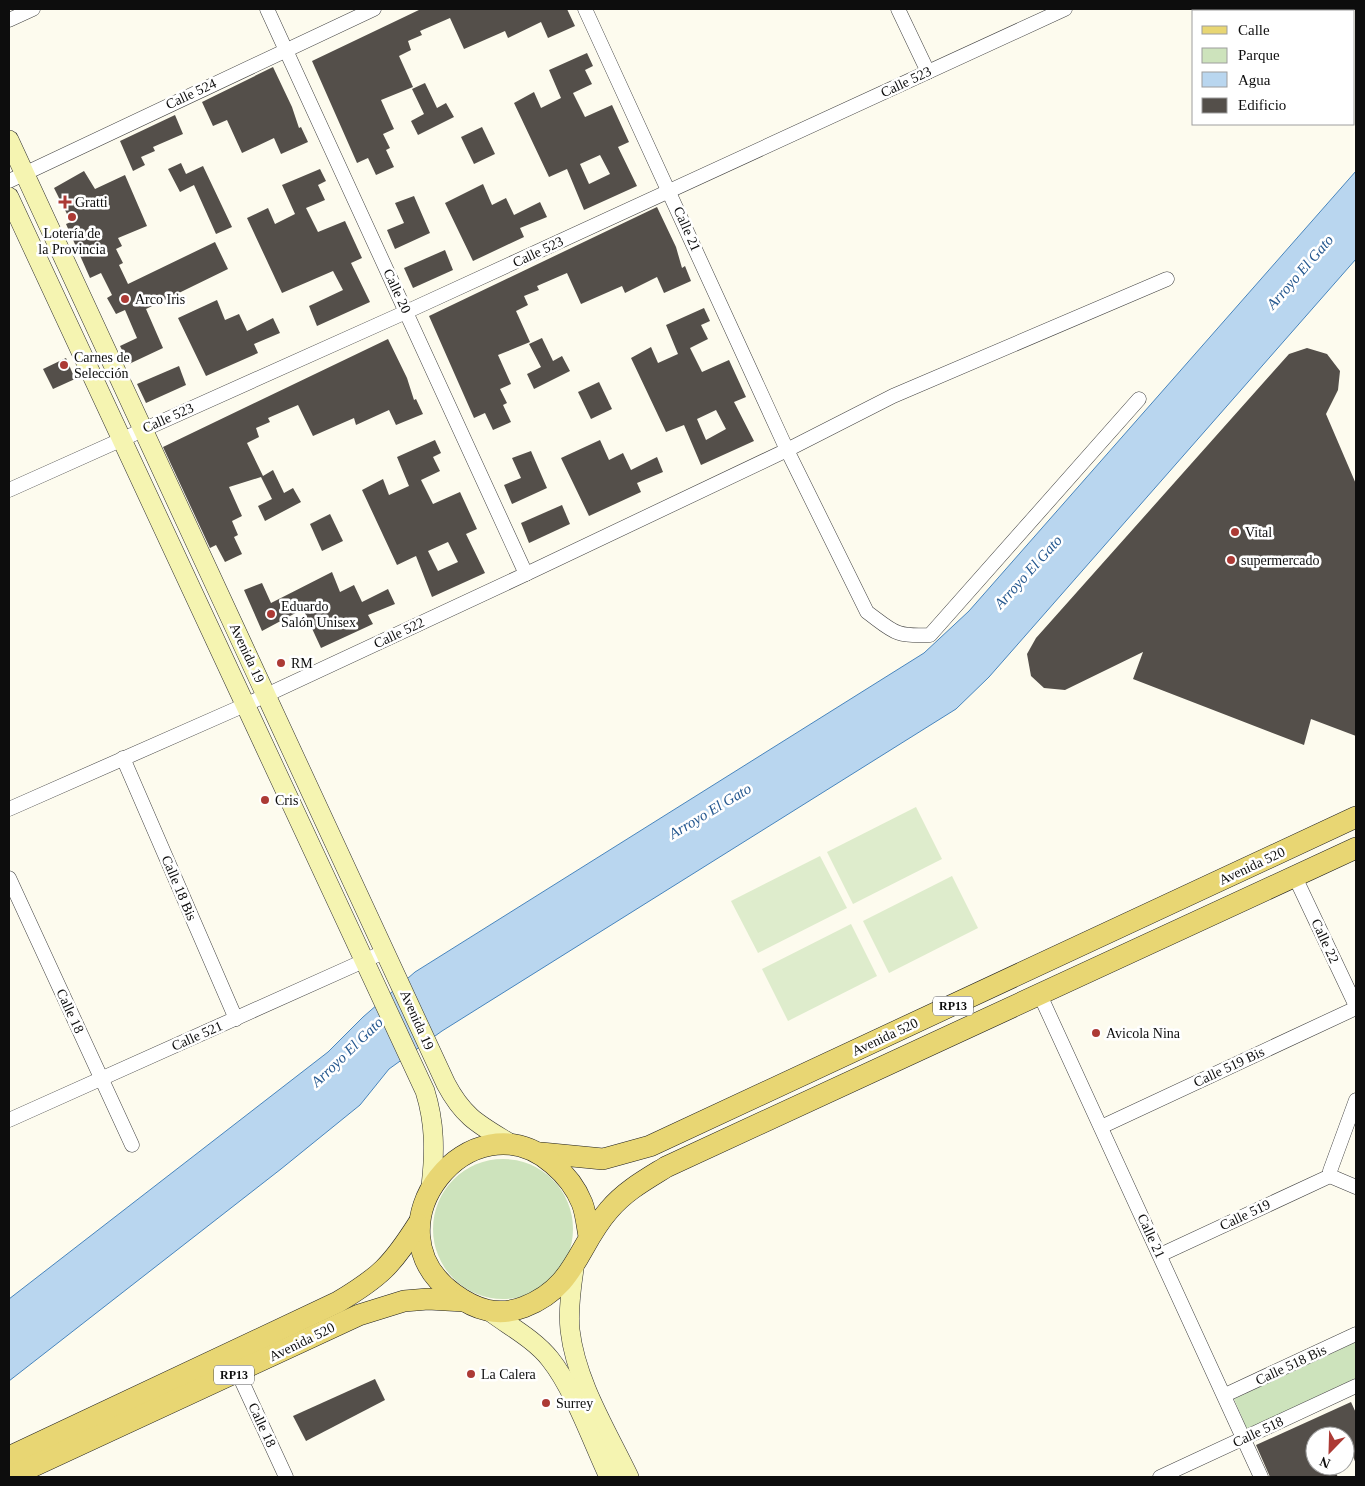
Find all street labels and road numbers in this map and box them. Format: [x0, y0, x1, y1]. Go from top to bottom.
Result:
street label: Calle 523 [878, 64, 934, 100]
street label: Calle 524 [163, 76, 219, 112]
street label: Calle 21 [671, 204, 703, 254]
street label: Calle 523 [510, 234, 566, 270]
street label: Calle 20 [380, 267, 414, 315]
street label: Calle 523 [140, 400, 196, 436]
street label: Calle 522 [371, 615, 427, 651]
street label: Avenida 19 [227, 621, 267, 685]
street label: Avenida 520 [1217, 844, 1287, 888]
street label: Calle 18 Bis [159, 853, 199, 923]
street label: Calle 22 [1308, 917, 1342, 965]
street label: Calle 18 [53, 987, 87, 1035]
street label: Avenida 19 [397, 988, 437, 1052]
road number: RP13 [933, 996, 973, 1016]
street label: Avenida 520 [850, 1015, 920, 1059]
street label: Calle 521 [169, 1018, 225, 1054]
street label: Calle 519 Bis [1191, 1044, 1267, 1090]
street label: Calle 519 [1217, 1197, 1273, 1233]
street label: Calle 21 [1134, 1212, 1168, 1260]
street label: Avenida 520 [267, 1320, 337, 1364]
street label: Calle 518 Bis [1253, 1342, 1329, 1388]
road number: RP13 [214, 1366, 254, 1384]
street label: Calle 18 [245, 1401, 279, 1449]
street label: Calle 518 [1230, 1414, 1286, 1450]

